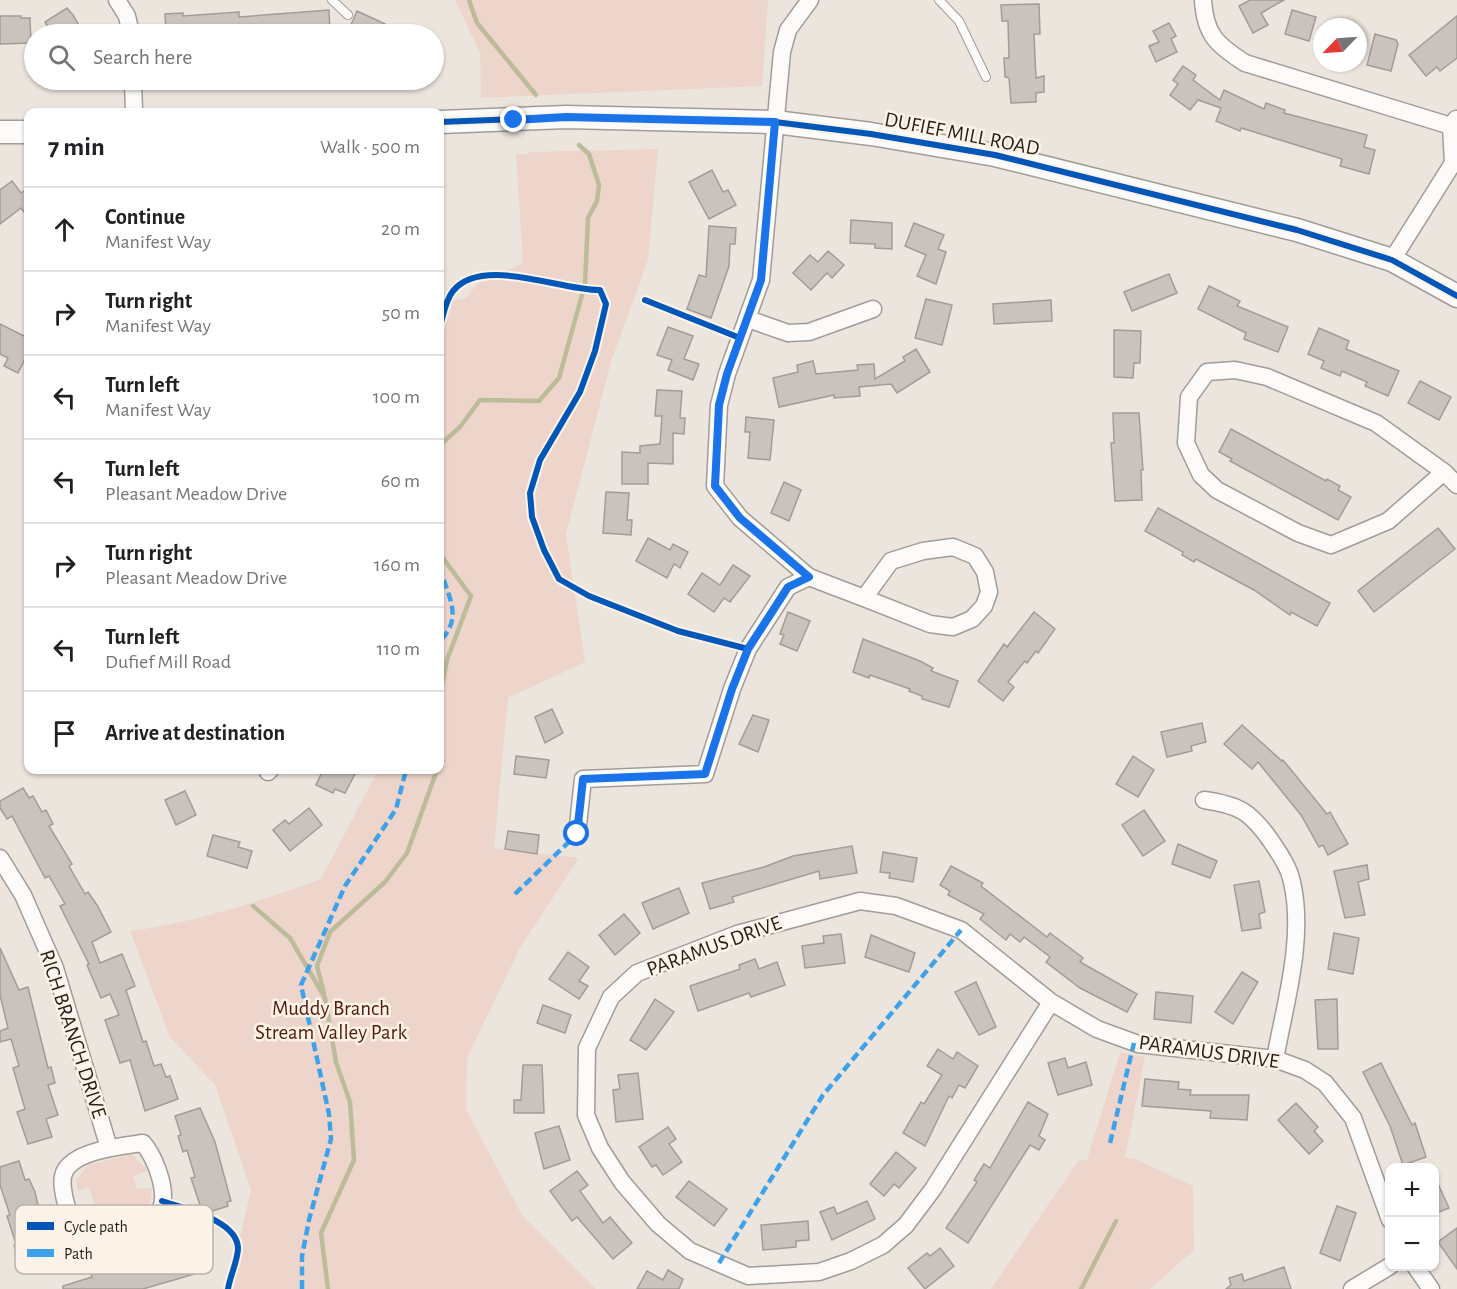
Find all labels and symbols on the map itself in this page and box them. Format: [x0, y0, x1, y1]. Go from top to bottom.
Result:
north arrow [1313, 18, 1367, 72]
route end [500, 106, 526, 132]
street label: DUFIEF MILL ROAD [883, 109, 1041, 159]
route start [563, 820, 589, 846]
street label: PARAMUS DRIVE [644, 912, 784, 980]
street label: RICH BRANCH DRIVE [36, 947, 110, 1121]
park label: Muddy Branch Stream Valley Park [255, 998, 407, 1043]
street label: PARAMUS DRIVE [1138, 1032, 1280, 1072]
legend [15, 1205, 213, 1274]
text: Cycle path [64, 1219, 128, 1236]
text: Path [64, 1246, 93, 1262]

